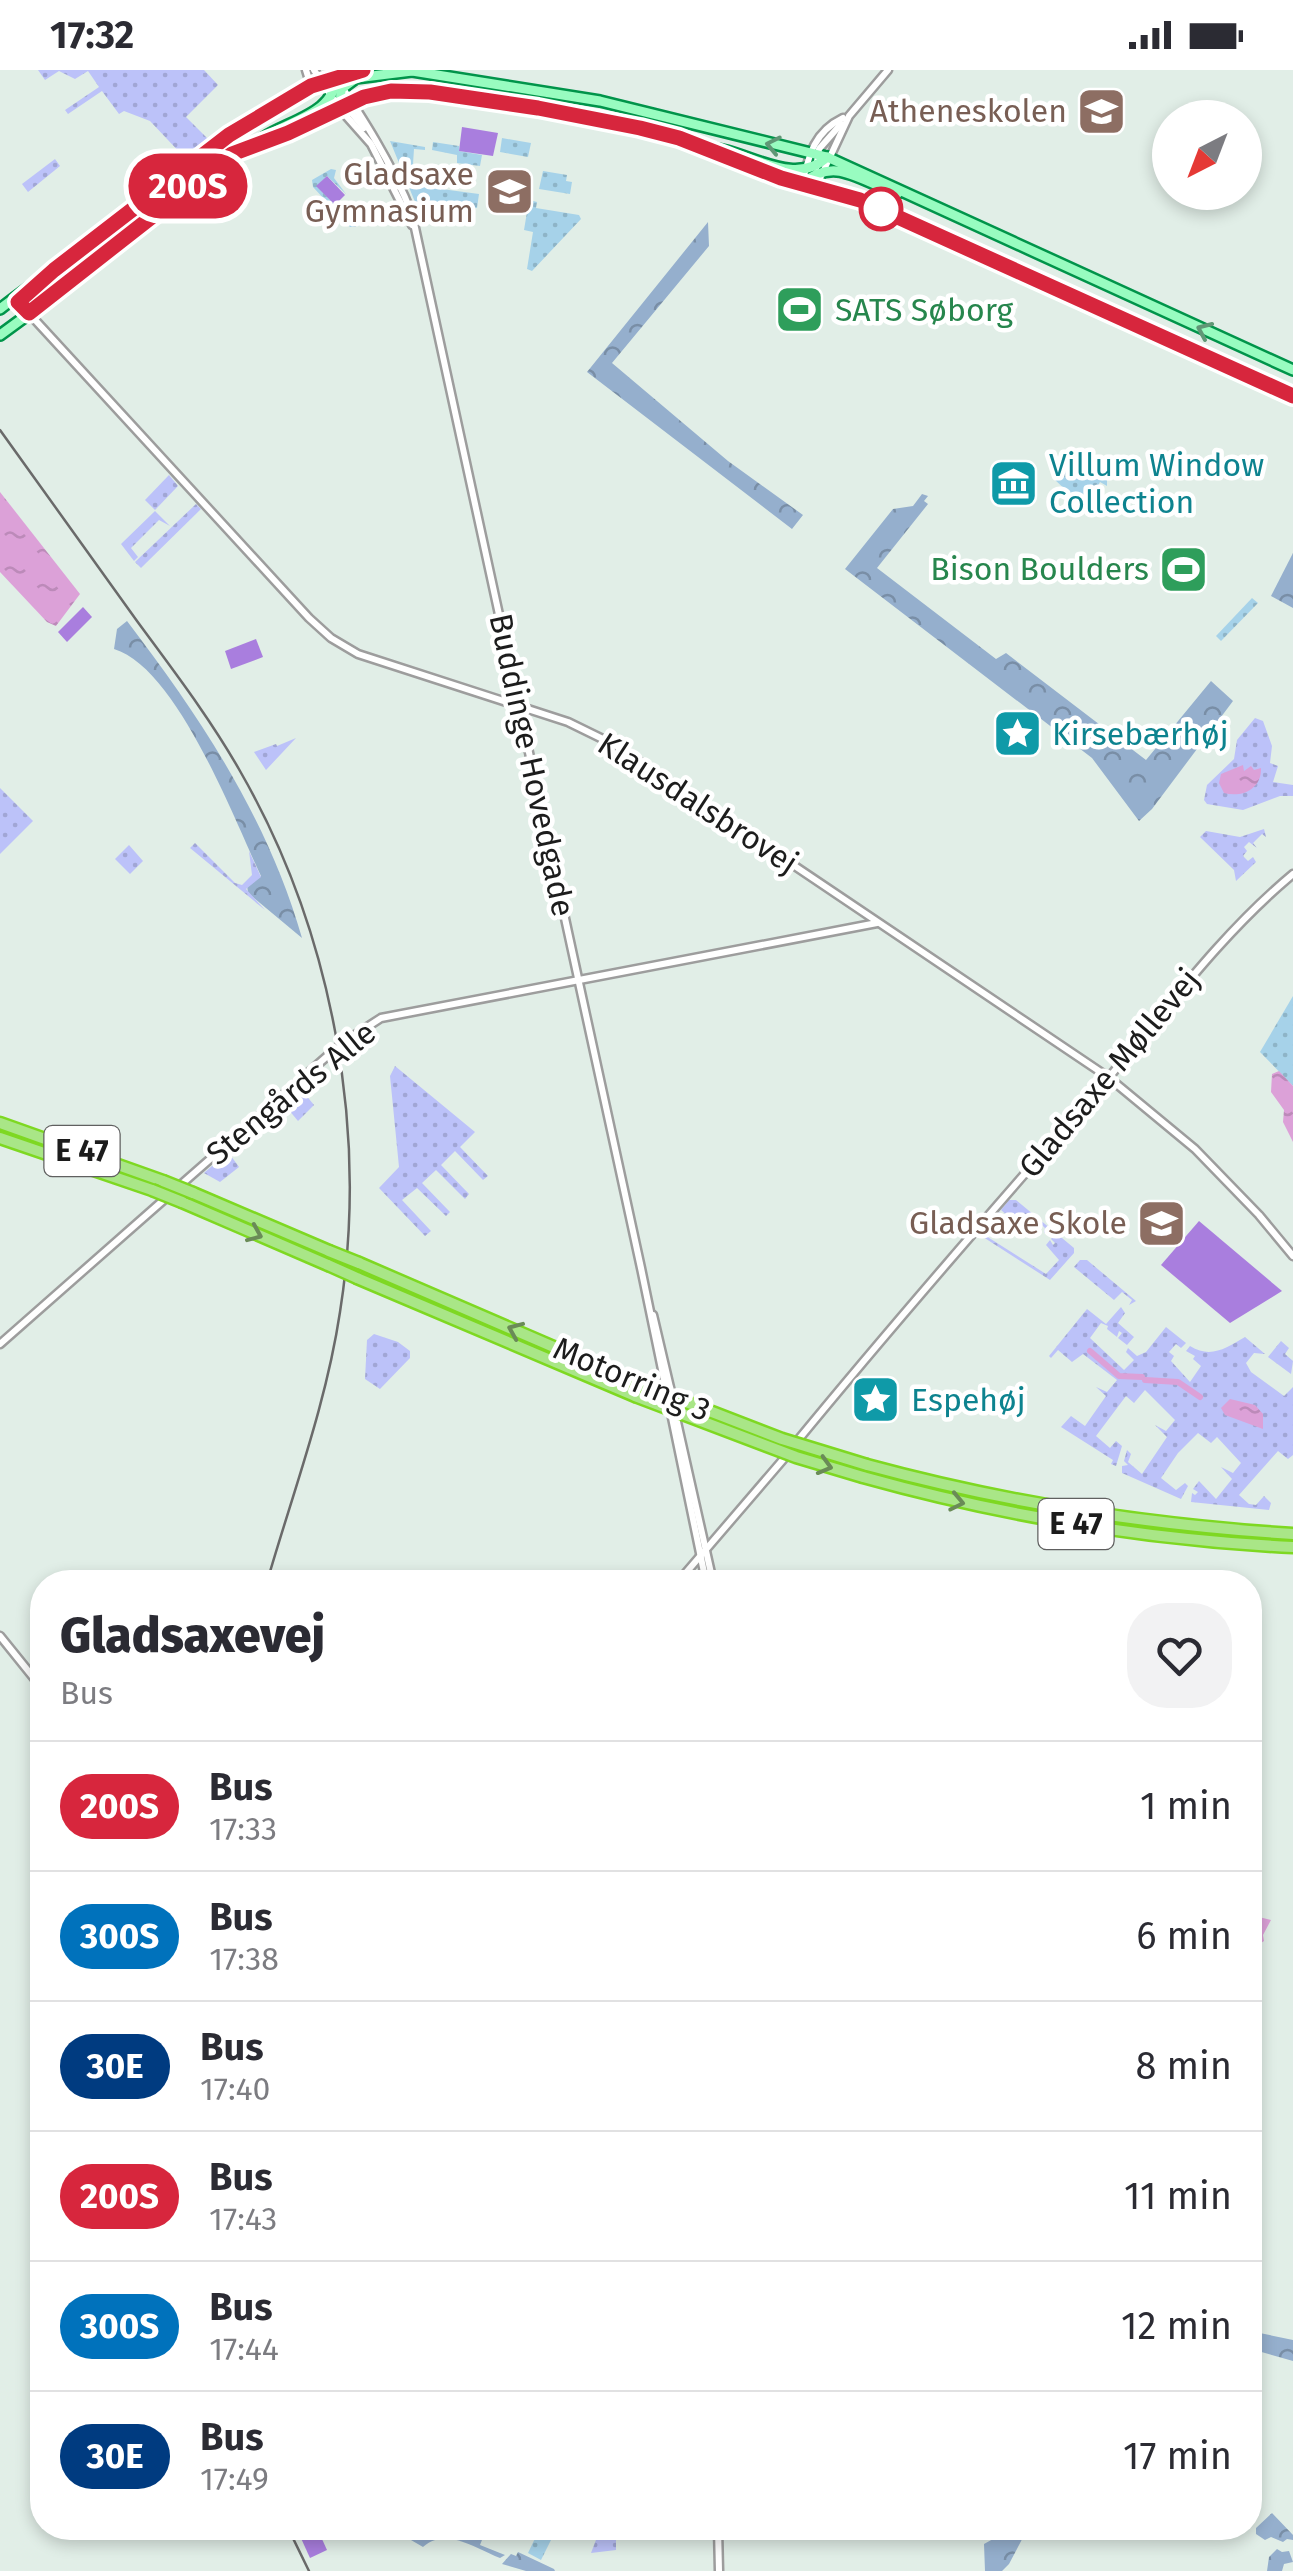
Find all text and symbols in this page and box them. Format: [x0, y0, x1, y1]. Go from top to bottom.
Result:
text: 17:32 [50, 12, 134, 58]
school or university icon: Atheneskolen [1076, 85, 1128, 137]
place label: Atheneskolen [870, 92, 1067, 130]
north arrow [1152, 100, 1262, 210]
map controls [1152, 100, 1262, 210]
one-way arrow [765, 136, 782, 157]
line badge: 200S [118, 154, 258, 218]
place label: Gladsaxe Gymnasium [305, 155, 474, 230]
text: 200S [148, 165, 228, 207]
school or university icon: Gladsaxe Gymnasium [483, 166, 535, 218]
unlabelled marker [860, 188, 902, 230]
sports icon: SATS Søborg [774, 284, 826, 336]
place label: SATS Søborg [835, 291, 1014, 329]
one-way arrow [1196, 322, 1214, 342]
place label: Villum Window Collection [1049, 446, 1264, 521]
museum icon: Villum Window Collection [988, 457, 1040, 509]
sports icon: Bison Boulders [1158, 543, 1210, 595]
place label: Bison Boulders [930, 550, 1149, 588]
street label: Buddinge Hovedgade [481, 610, 583, 920]
place icon: Kirsebærhøj [991, 708, 1043, 760]
place label: Kirsebærhøj [1052, 715, 1229, 753]
street label: Klausdalsbrovej [591, 724, 805, 882]
street label: Gladsaxe Møllevej [1011, 961, 1207, 1185]
street label: Stengårds Alle [199, 1013, 383, 1173]
road number: E 47 [44, 1126, 120, 1176]
school or university icon: Gladsaxe Skole [1136, 1197, 1188, 1249]
place label: Gladsaxe Skole [909, 1204, 1127, 1242]
one-way arrow [245, 1222, 263, 1242]
one-way arrow [507, 1322, 525, 1342]
street label: Motorring 3 [548, 1329, 716, 1429]
place icon: Espehøj [850, 1374, 902, 1426]
place label: Espehøj [911, 1381, 1026, 1419]
one-way arrow [816, 1454, 833, 1475]
one-way arrow [948, 1490, 965, 1511]
road number: E 47 [1038, 1499, 1114, 1549]
button: heart [1127, 1603, 1232, 1708]
text: Gladsaxevej [60, 1607, 325, 1665]
text: Bus [60, 1674, 113, 1712]
text: Bus [209, 1764, 273, 1810]
text: 1 min [1140, 1783, 1232, 1829]
text: 200S [80, 1785, 159, 1827]
text: 17:33 [209, 1810, 277, 1848]
text: Bus [209, 1894, 273, 1940]
text: 6 min [1136, 1913, 1232, 1959]
text: 300S [80, 1915, 159, 1957]
text: 17:38 [209, 1940, 279, 1978]
text: Bus [200, 2024, 264, 2070]
text: 8 min [1135, 2043, 1232, 2089]
text: 30E [86, 2045, 144, 2087]
text: 17:40 [200, 2070, 270, 2108]
text: Bus [209, 2154, 273, 2200]
text: 11 min [1124, 2173, 1232, 2219]
text: 200S [80, 2175, 159, 2217]
text: 17:43 [209, 2200, 277, 2238]
text: Bus [209, 2284, 273, 2330]
text: 12 min [1121, 2303, 1232, 2349]
text: 300S [80, 2305, 159, 2347]
text: 17:44 [209, 2330, 279, 2368]
text: Bus [200, 2414, 264, 2460]
text: 17 min [1123, 2433, 1232, 2479]
text: 30E [86, 2435, 144, 2477]
text: 17:49 [200, 2460, 269, 2498]

